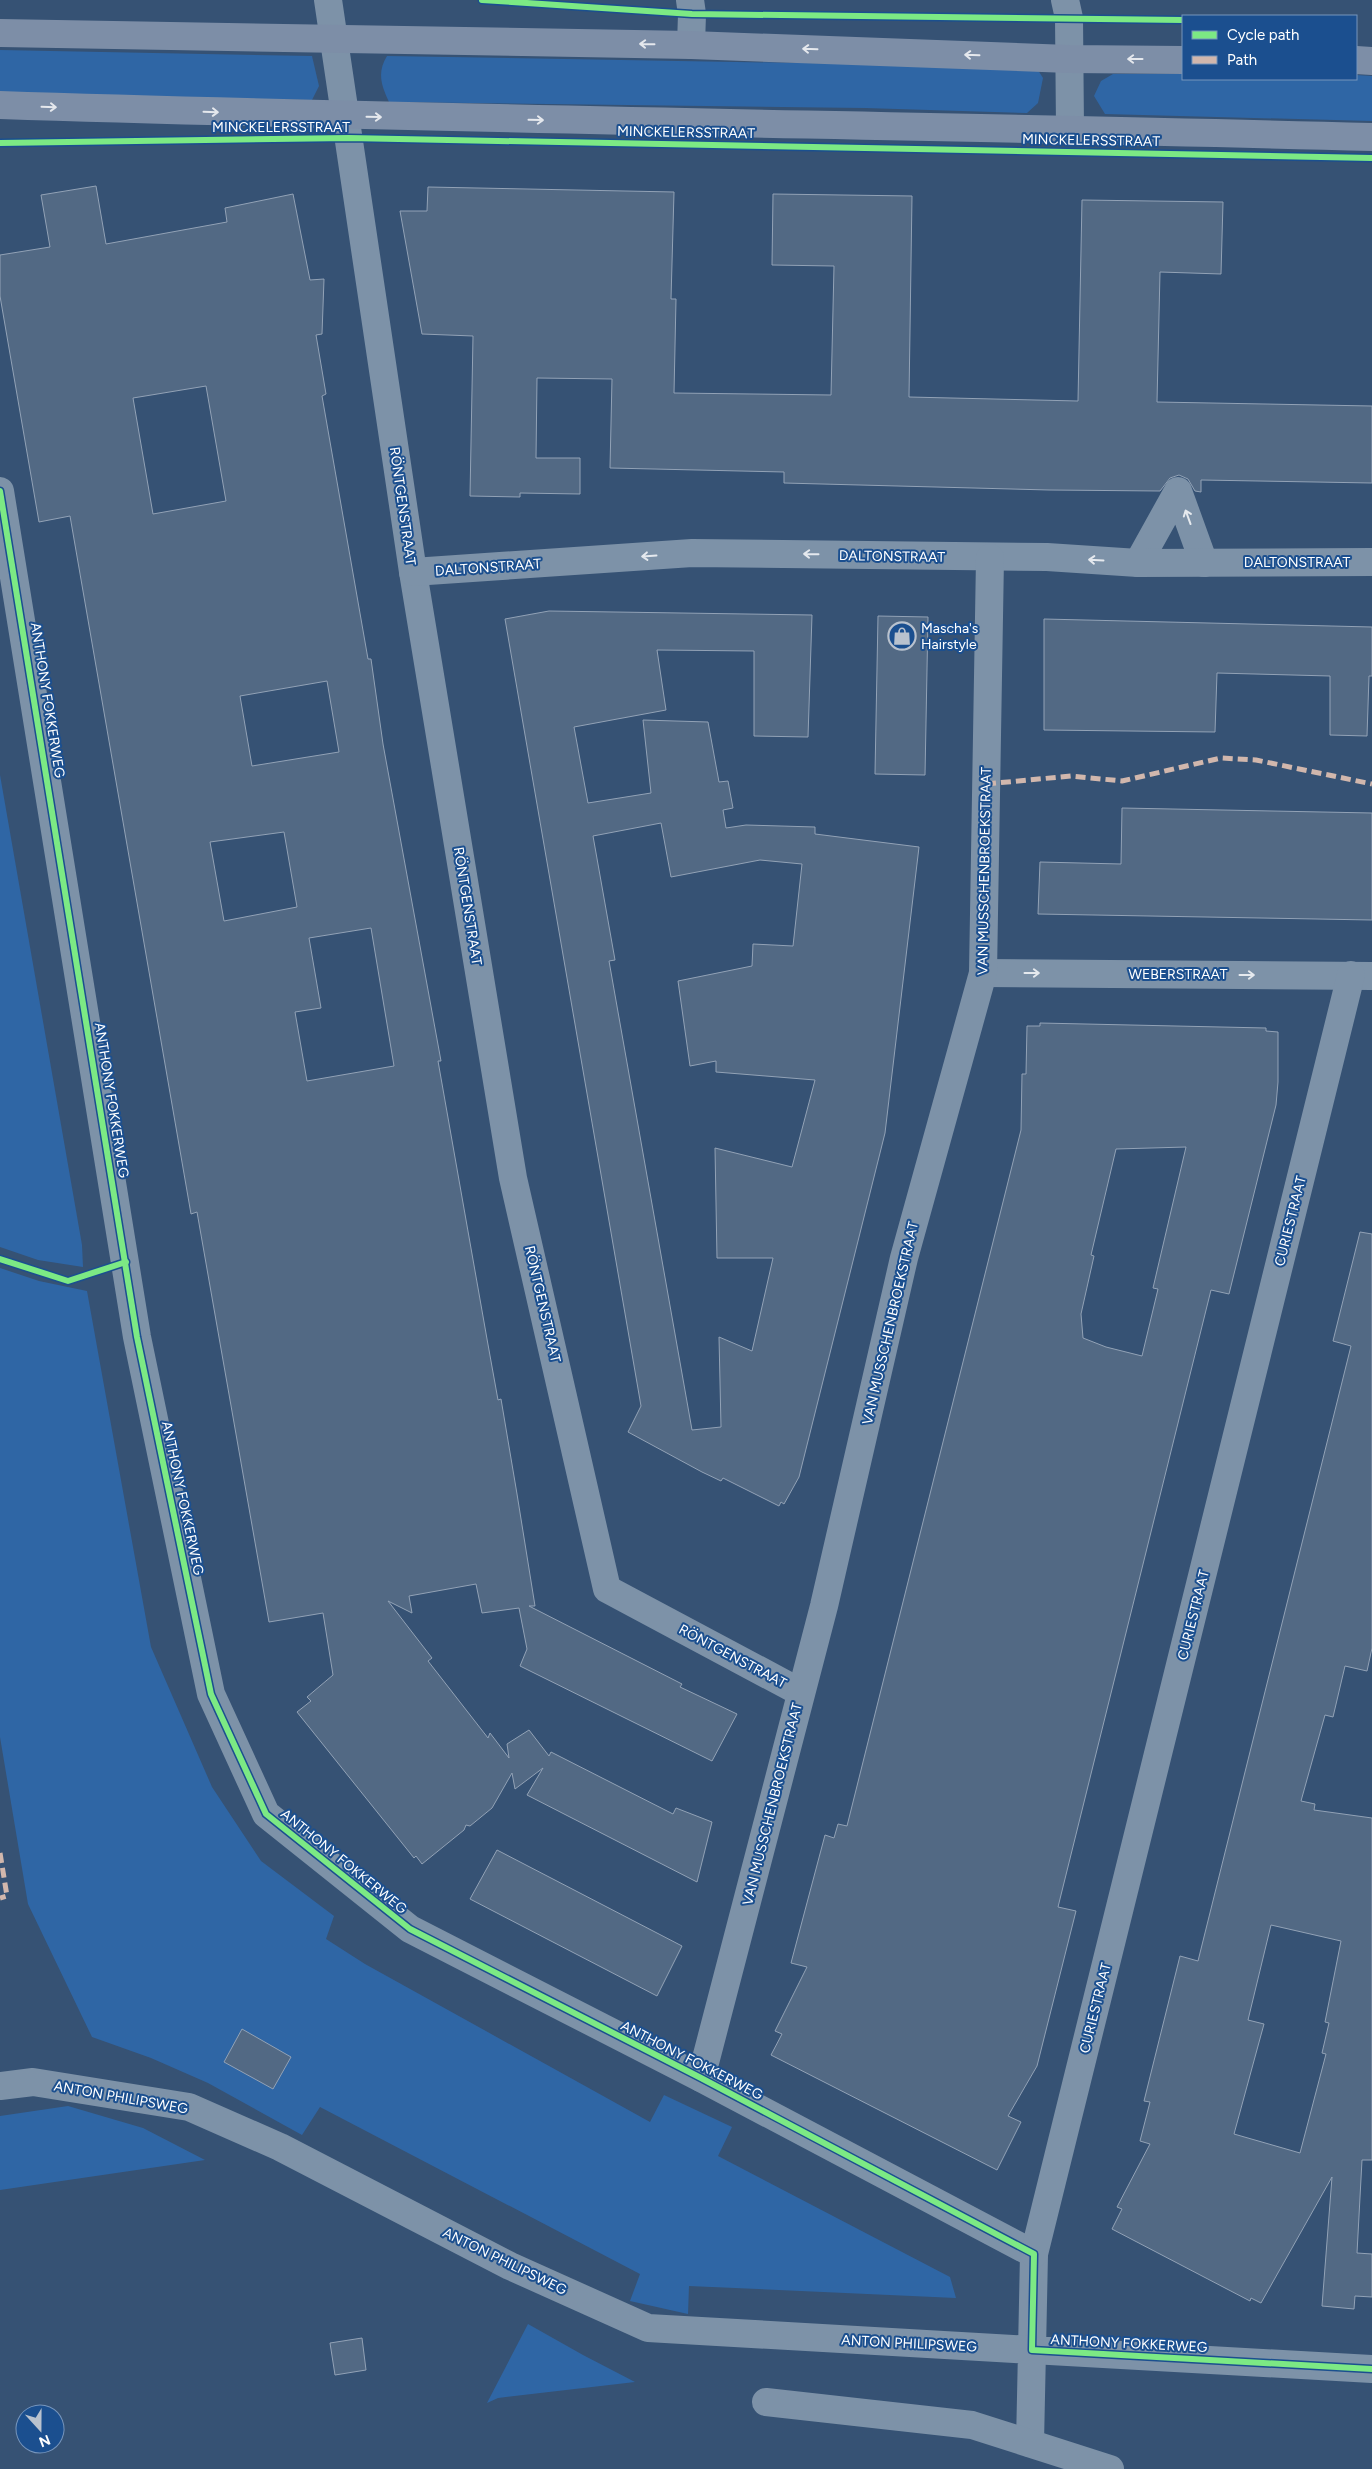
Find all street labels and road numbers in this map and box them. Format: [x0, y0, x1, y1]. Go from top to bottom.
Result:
street label: MINCKELERSSTRAAT [212, 119, 350, 136]
street label: MINCKELERSSTRAAT [617, 123, 755, 142]
street label: MINCKELERSSTRAAT [1022, 131, 1160, 150]
street label: RÖNTGENSTRAAT [386, 446, 419, 567]
street label: DALTONSTRAAT [839, 547, 946, 566]
street label: DALTONSTRAAT [1244, 554, 1350, 571]
street label: DALTONSTRAAT [434, 555, 542, 580]
street label: ANTHONY FOKKERWEG [27, 621, 68, 779]
street label: VAN MUSSCHENBROEKSTRAAT [974, 767, 995, 975]
street label: RÖNTGENSTRAAT [450, 846, 485, 967]
street label: WEBERSTRAAT [1129, 966, 1228, 983]
street label: ANTHONY FOKKERWEG [91, 1021, 132, 1179]
street label: CURIESTRAAT [1271, 1174, 1310, 1268]
street label: VAN MUSSCHENBROEKSTRAAT [859, 1220, 922, 1426]
street label: RÖNTGENSTRAAT [521, 1244, 564, 1365]
street label: ANTHONY FOKKERWEG [158, 1419, 207, 1577]
street label: CURIESTRAAT [1174, 1568, 1213, 1662]
street label: RÖNTGENSTRAAT [676, 1621, 790, 1692]
street label: VAN MUSSCHENBROEKSTRAAT [739, 1701, 806, 1907]
street label: ANTHONY FOKKERWEG [277, 1805, 410, 1918]
street label: CURIESTRAAT [1076, 1961, 1115, 2055]
street label: ANTHONY FOKKERWEG [618, 2017, 766, 2104]
street label: ANTON PHILIPSWEG [53, 2077, 190, 2118]
street label: ANTON PHILIPSWEG [440, 2224, 570, 2299]
street label: ANTON PHILIPSWEG [841, 2331, 978, 2356]
street label: ANTHONY FOKKERWEG [1050, 2331, 1208, 2356]

